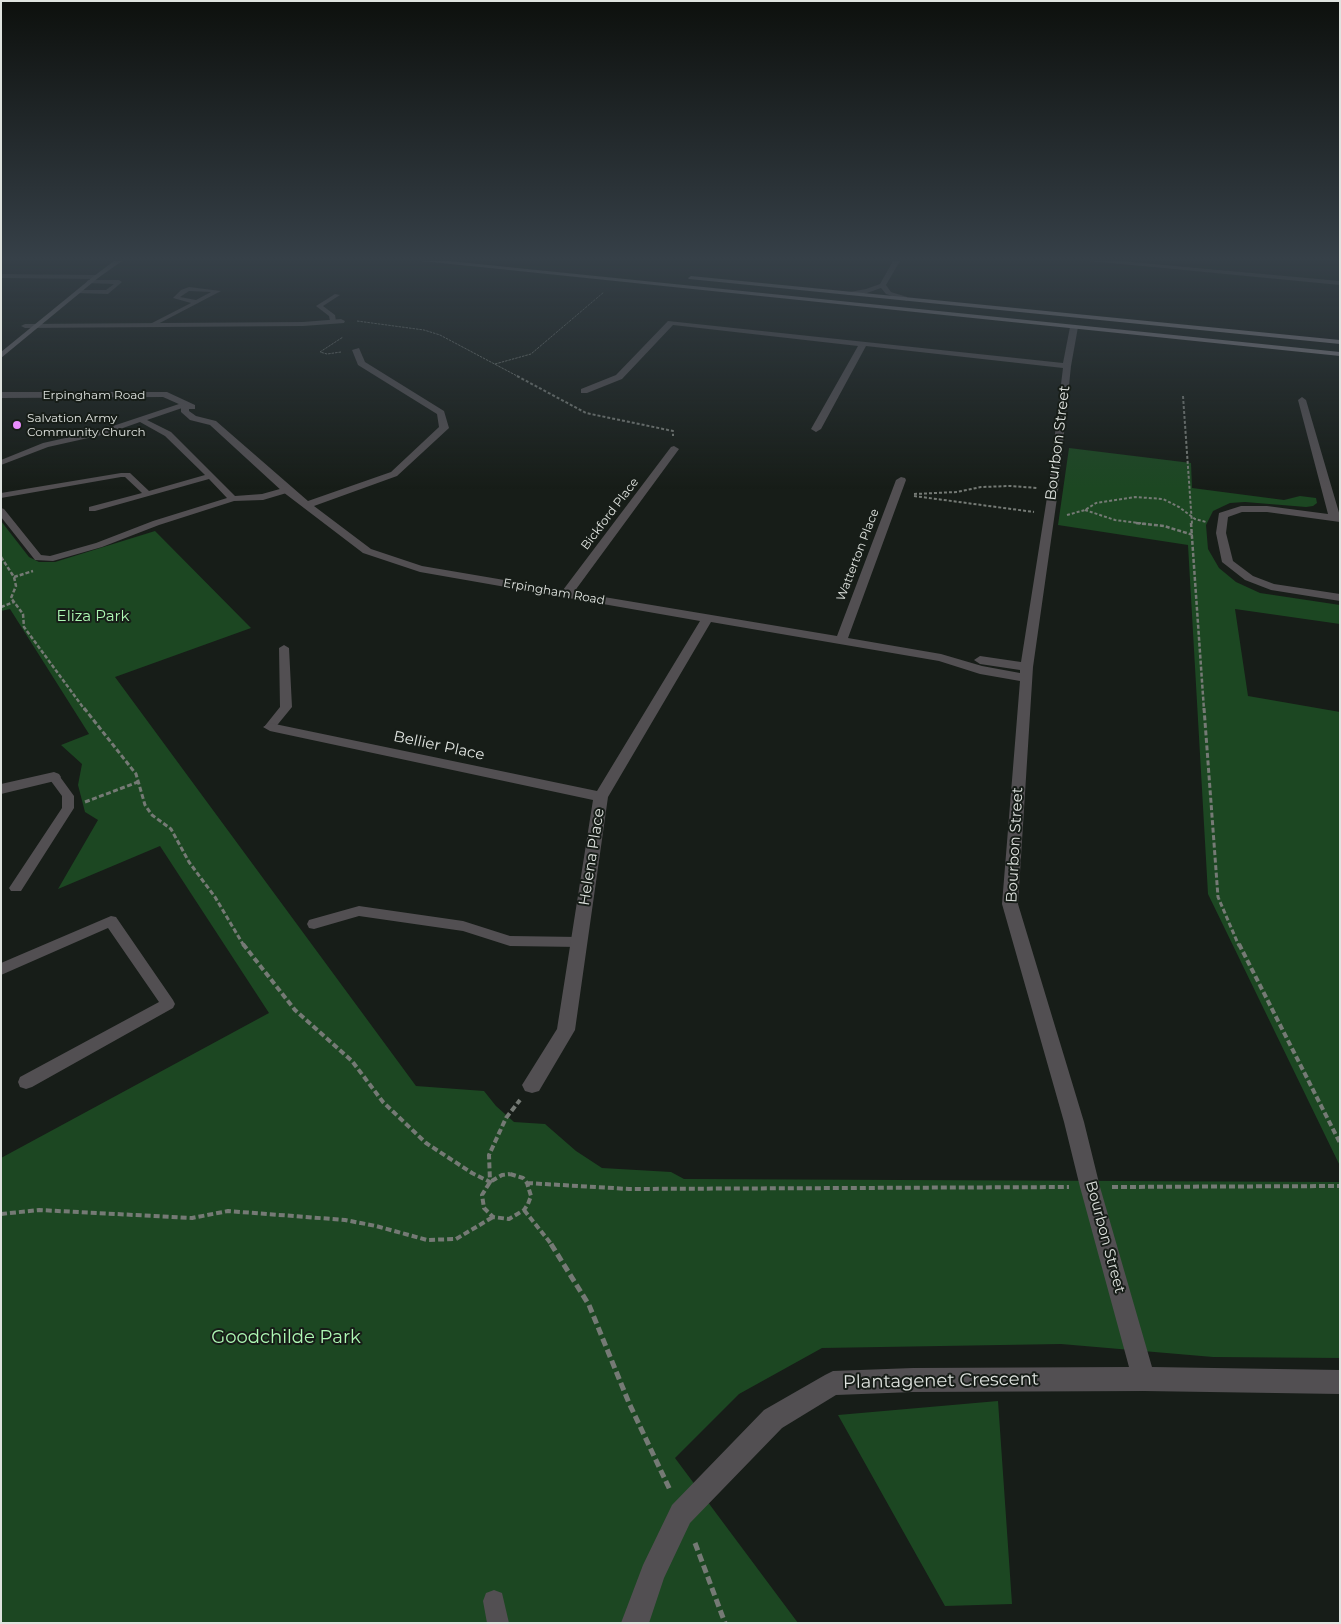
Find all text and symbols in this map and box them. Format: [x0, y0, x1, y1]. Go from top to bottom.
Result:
street label: Bourbon Street [1042, 384, 1074, 502]
street label: Erpingham Road [43, 388, 145, 402]
place label: Salvation Army Community Church [27, 411, 146, 439]
marker: Salvation Army Community Church [11, 419, 23, 431]
street label: Bickford Place [578, 475, 642, 553]
street label: Watterton Place [834, 507, 882, 603]
street label: Erpingham Road [502, 576, 606, 608]
park label: Eliza Park [57, 608, 129, 626]
street label: Bellier Place [392, 728, 486, 764]
street label: Bourbon Street [1003, 787, 1027, 903]
street label: Helena Place [575, 807, 609, 907]
street label: Bourbon Street [1081, 1179, 1129, 1295]
park label: Goodchilde Park [211, 1327, 361, 1349]
street label: Plantagenet Crescent [843, 1368, 1039, 1394]

